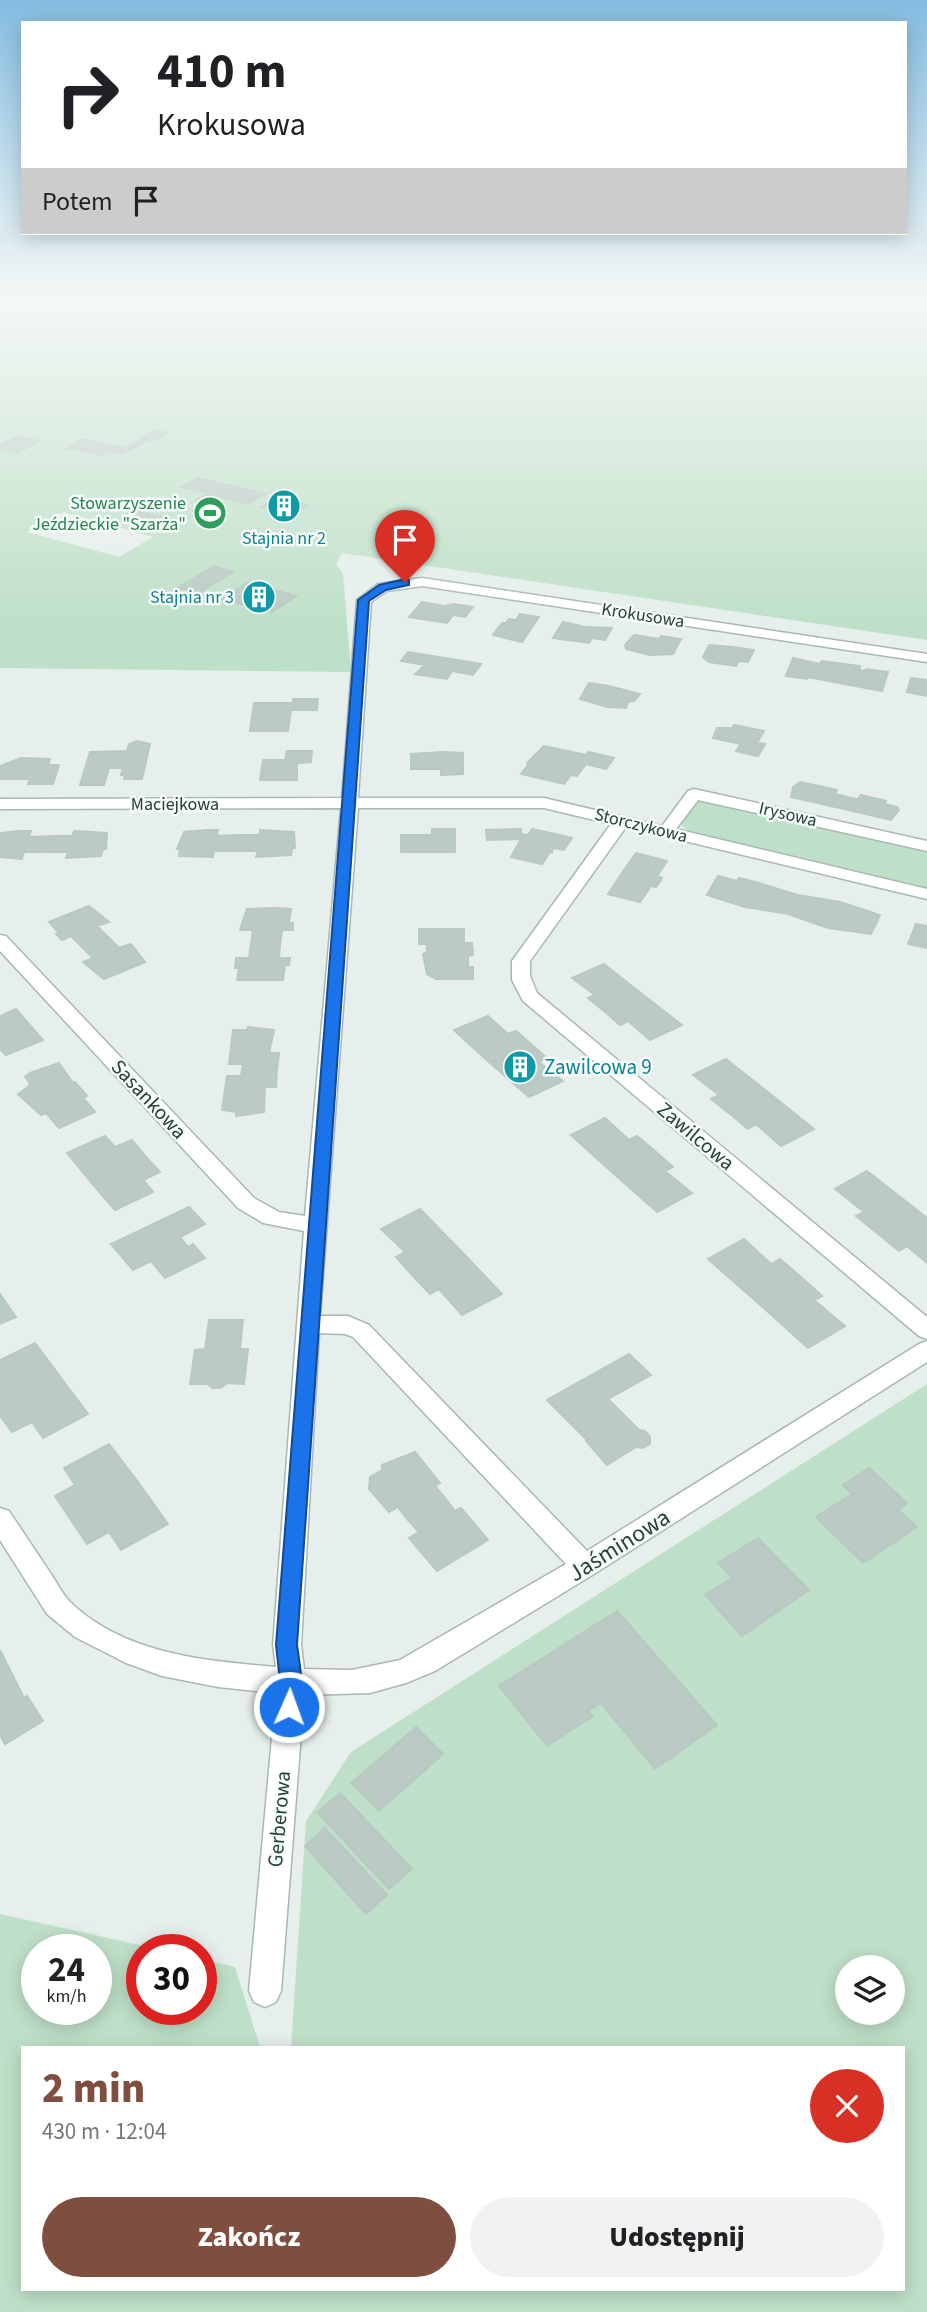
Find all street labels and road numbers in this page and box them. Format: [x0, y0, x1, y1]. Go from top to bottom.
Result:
street label: Krokusowa [600, 597, 686, 634]
street label: Maciejkowa [131, 792, 219, 817]
street label: Irysowa [756, 796, 819, 833]
street label: Storczykowa [592, 802, 690, 849]
street label: Sasankowa [104, 1052, 194, 1146]
street label: Zawilcowa [651, 1095, 741, 1177]
street label: Jaśminowa [561, 1500, 677, 1591]
street label: Gerberowa [260, 1770, 298, 1868]

